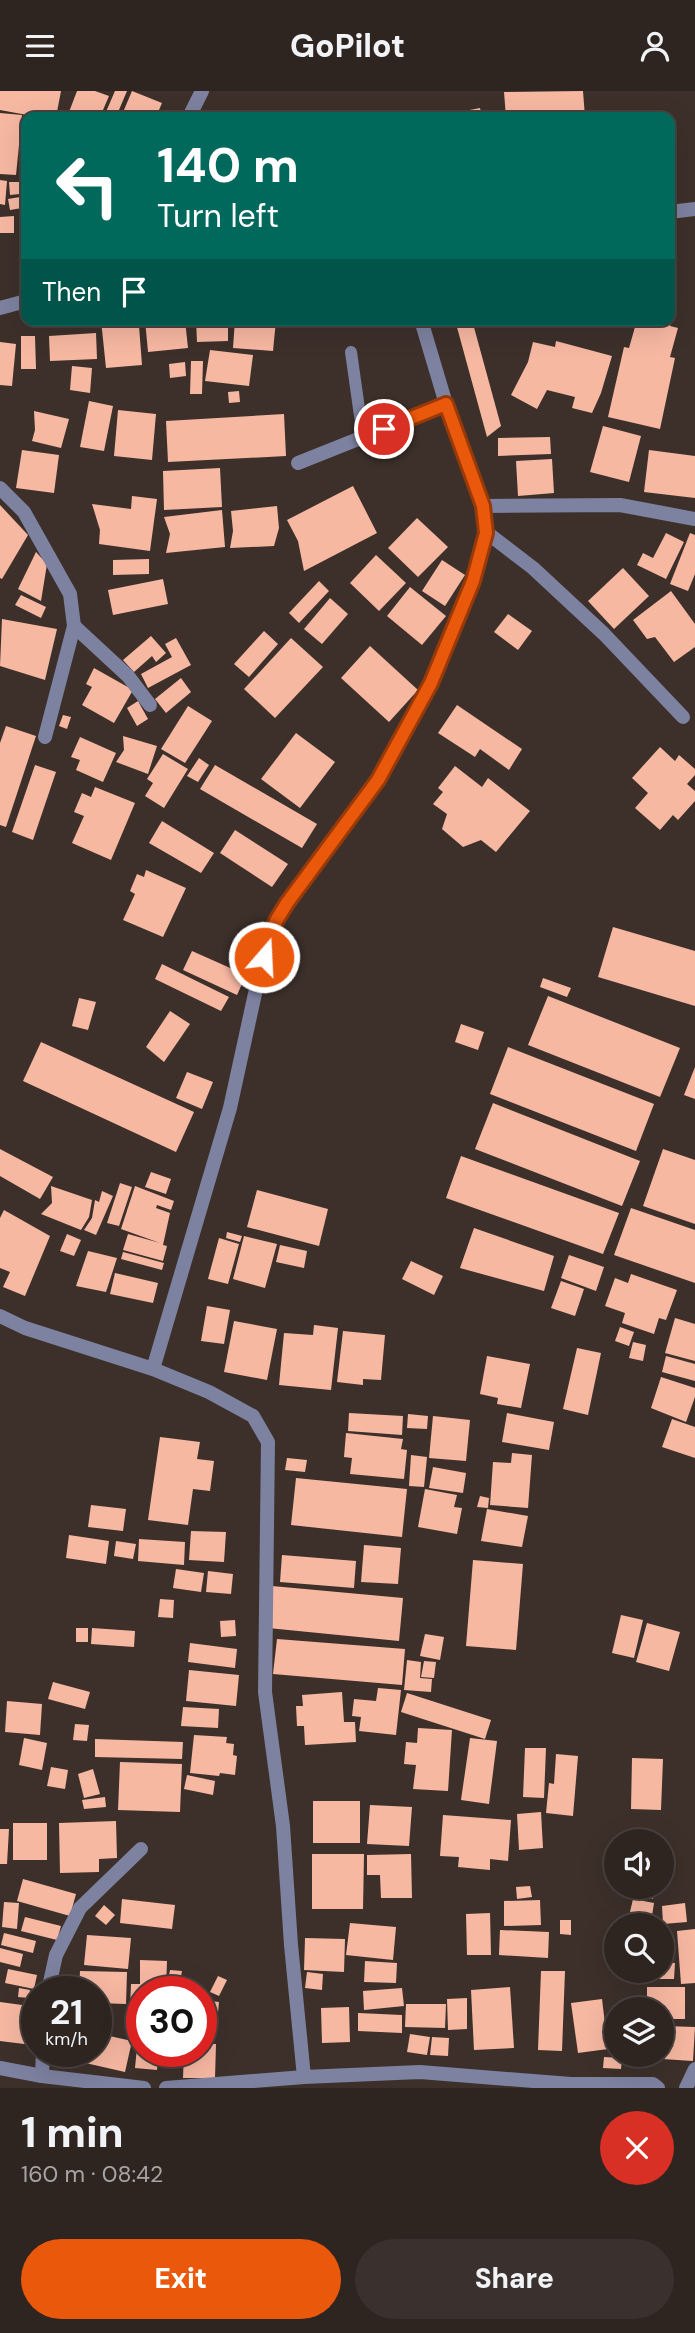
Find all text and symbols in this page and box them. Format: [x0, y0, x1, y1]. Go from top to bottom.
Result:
text: GoPilot [290, 25, 405, 67]
icon: menu [21, 27, 59, 65]
icon: person [636, 27, 674, 65]
text: 140 m [157, 133, 299, 197]
icon: left [42, 140, 133, 231]
text: Turn left [157, 195, 279, 237]
icon: arrive [115, 273, 153, 311]
text: Then [42, 275, 101, 309]
pin [354, 399, 414, 459]
icon: arrive [365, 410, 403, 448]
position arrow [227, 920, 301, 994]
map controls [604, 1829, 674, 2067]
button: sound [604, 1829, 674, 1899]
button: search [604, 1913, 674, 1983]
speed limit sign: 30 [126, 1976, 217, 2067]
text: 21 [50, 1989, 83, 2035]
button: layers [604, 1997, 674, 2067]
text: km/h [45, 2027, 88, 2051]
text: 1 min [21, 2105, 124, 2160]
button: close [600, 2111, 674, 2185]
text: 160 m · 08:42 [21, 2159, 163, 2189]
button: Exit [21, 2239, 341, 2319]
button: Share [355, 2239, 674, 2319]

